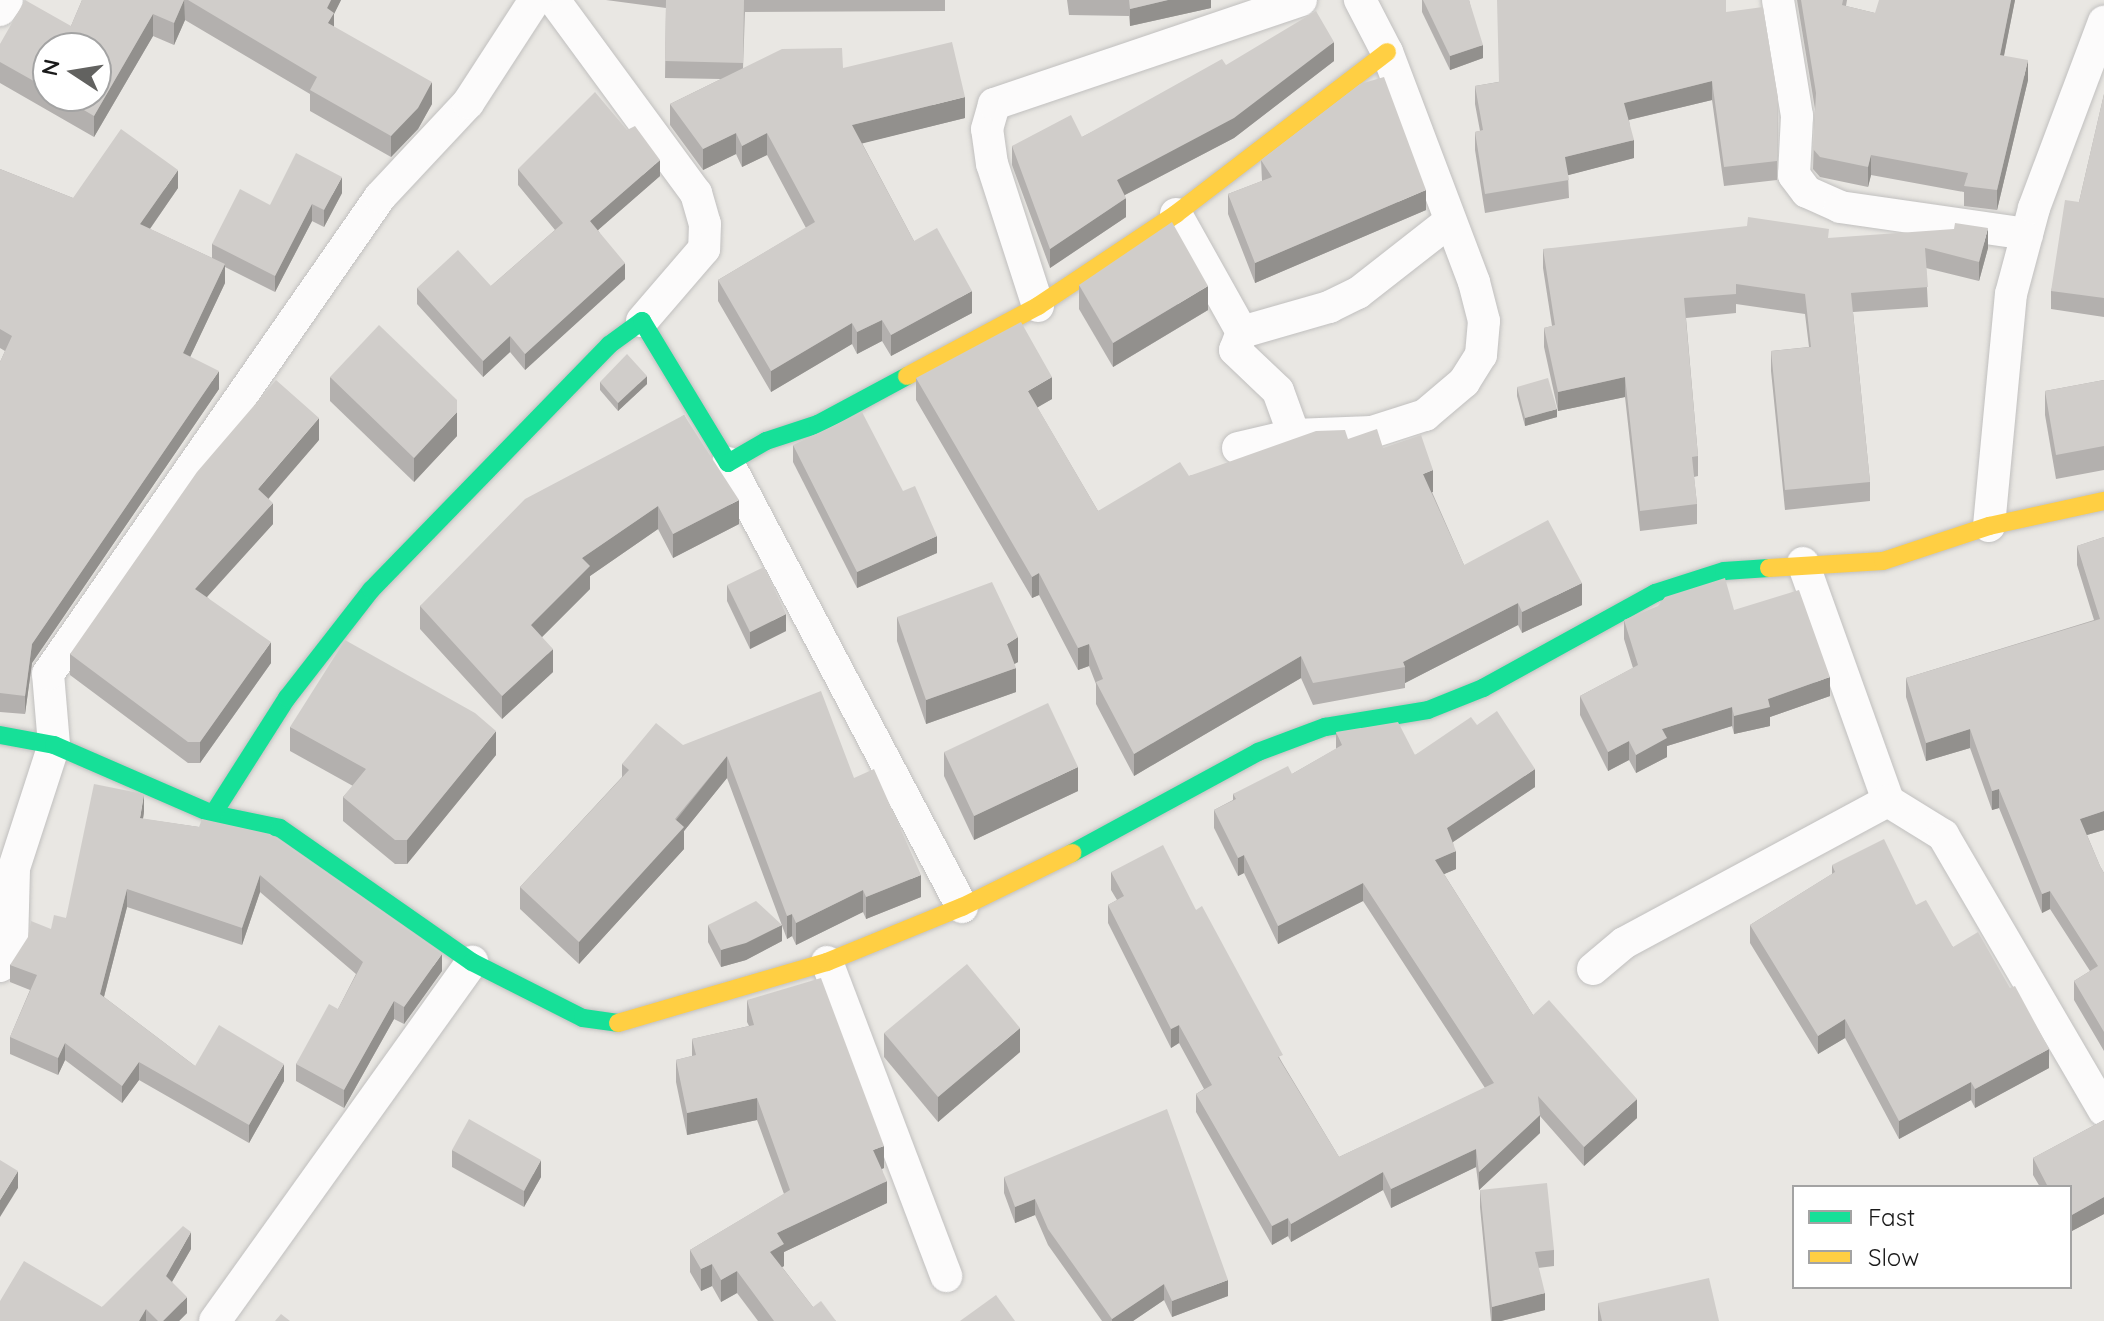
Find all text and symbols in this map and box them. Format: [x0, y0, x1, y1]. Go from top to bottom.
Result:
north arrow [32, 32, 112, 112]
text: N [35, 57, 66, 78]
legend [1792, 1185, 2072, 1289]
text: Fast [1868, 1202, 1915, 1232]
text: Slow [1868, 1242, 1919, 1272]

